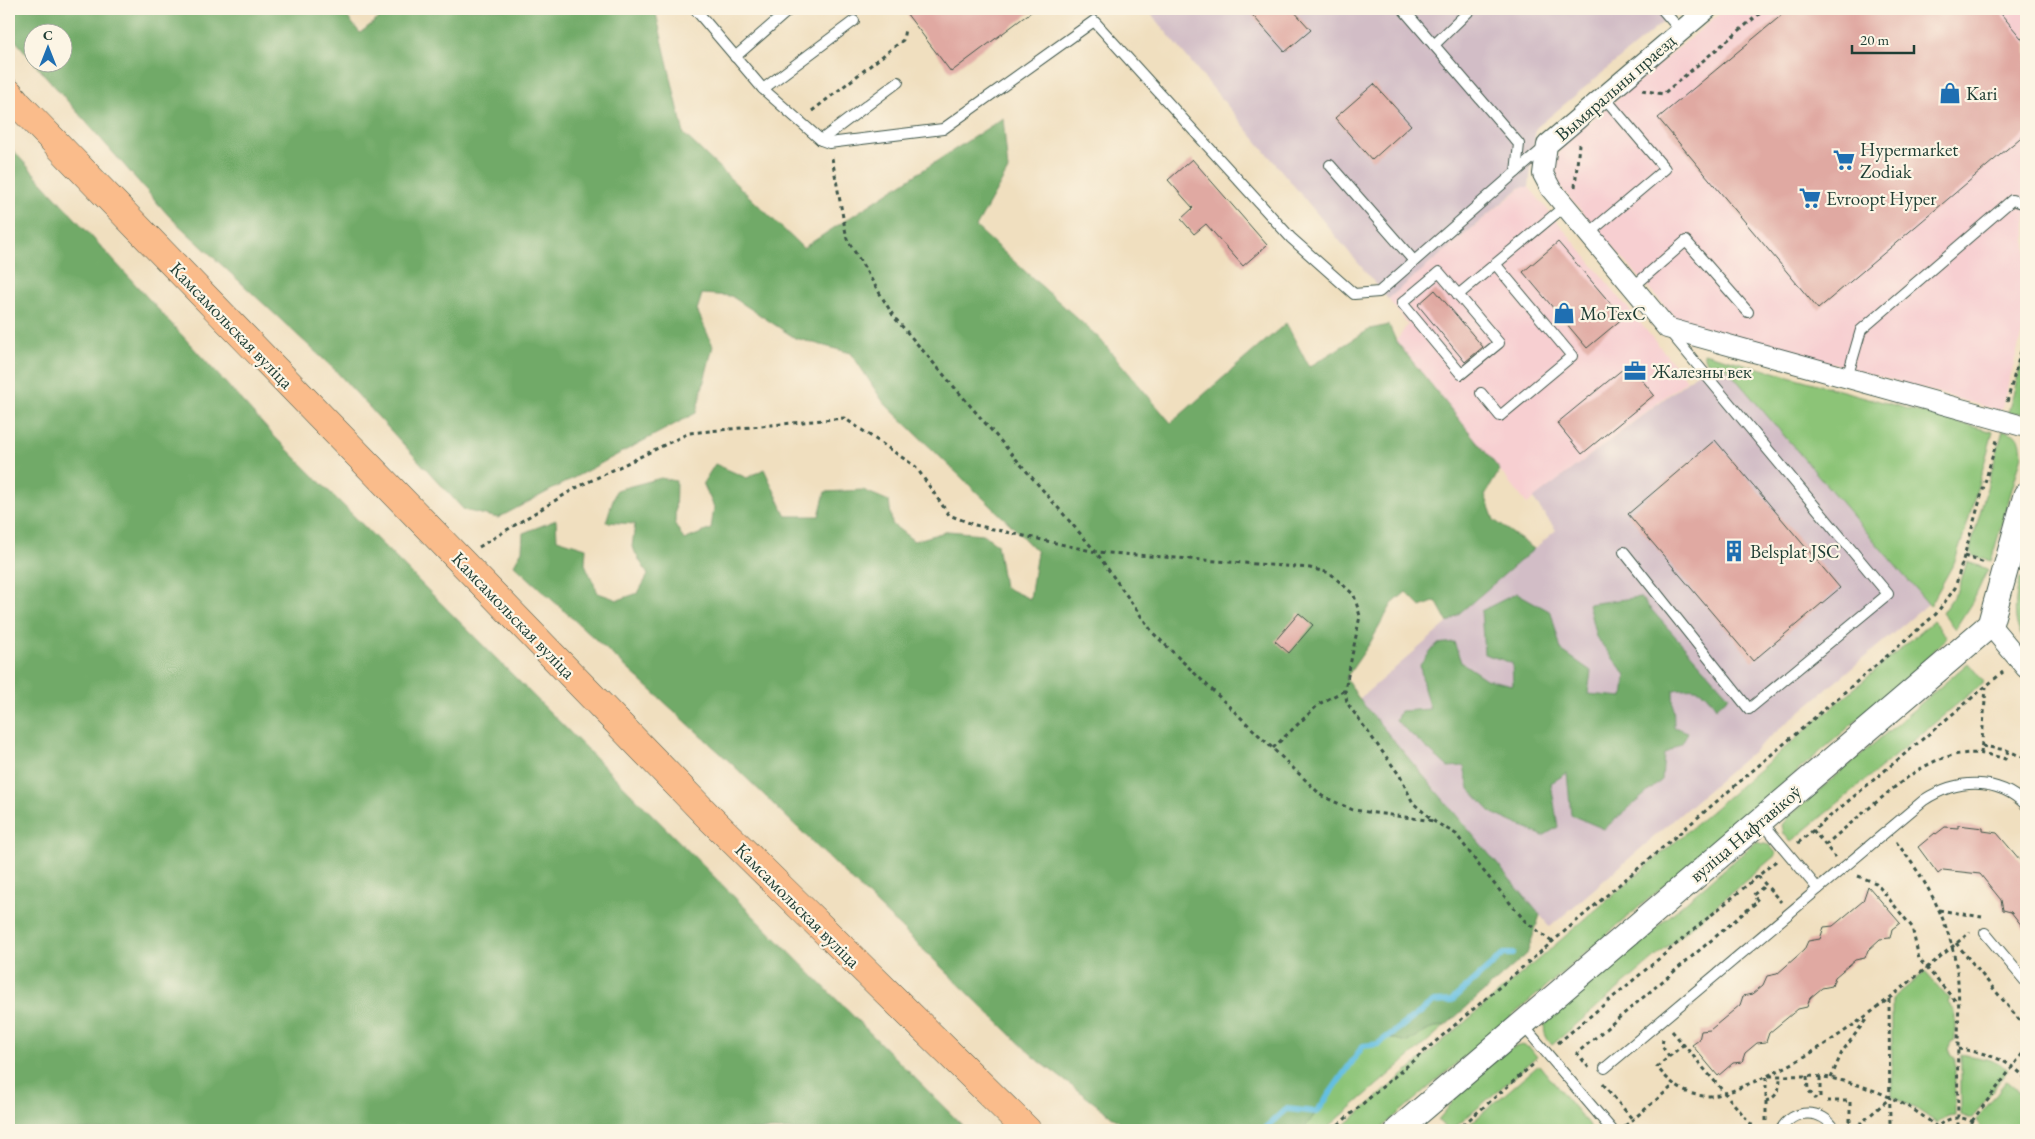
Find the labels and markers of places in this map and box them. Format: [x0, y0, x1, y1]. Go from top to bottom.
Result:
shop icon: Kari [1937, 80, 1963, 106]
place label: Kari [1966, 81, 1998, 106]
place label: Hypermarket Zodiak [1860, 137, 1958, 184]
supermarket icon: Hypermarket Zodiak [1831, 147, 1857, 173]
supermarket icon: Evroopt Hyper [1797, 185, 1823, 211]
place label: Evroopt Hyper [1826, 186, 1937, 211]
shop icon: MoTexC [1551, 300, 1577, 326]
place label: MoTexC [1580, 301, 1646, 326]
office icon: Жалезны век [1622, 358, 1648, 384]
place label: Жалезны век [1651, 359, 1752, 384]
building icon: Belsplat JSC [1721, 538, 1747, 564]
place label: Belsplat JSC [1750, 539, 1840, 564]

